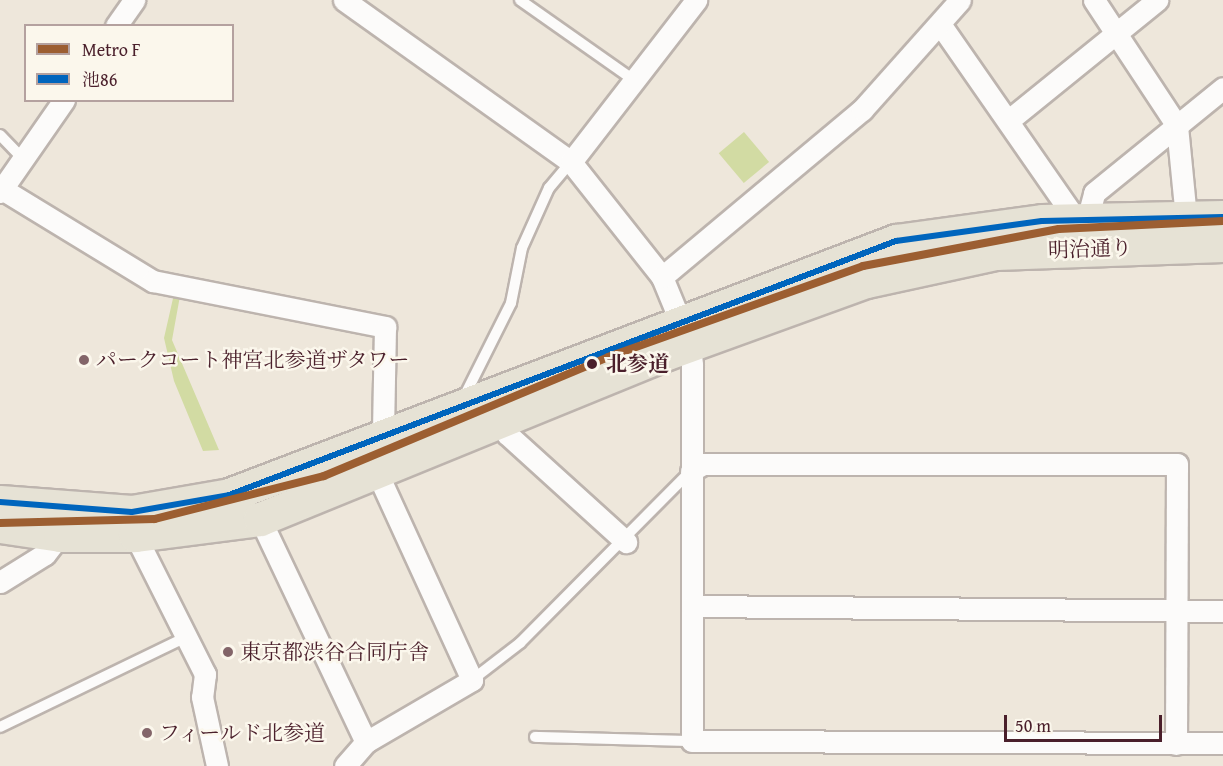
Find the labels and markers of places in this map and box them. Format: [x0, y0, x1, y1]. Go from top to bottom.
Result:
place label: パークコート神宮北参道ザタワー [96, 347, 411, 373]
place label: 北参道 [606, 351, 669, 377]
marker: パークコート神宮北参道ザタワー [77, 353, 91, 367]
marker: 北参道 [583, 355, 601, 373]
place label: 東京都渋谷合同庁舎 [240, 639, 429, 665]
marker: 東京都渋谷合同庁舎 [221, 645, 235, 659]
place label: フィールド北参道 [159, 720, 327, 746]
marker: フィールド北参道 [140, 726, 154, 740]

